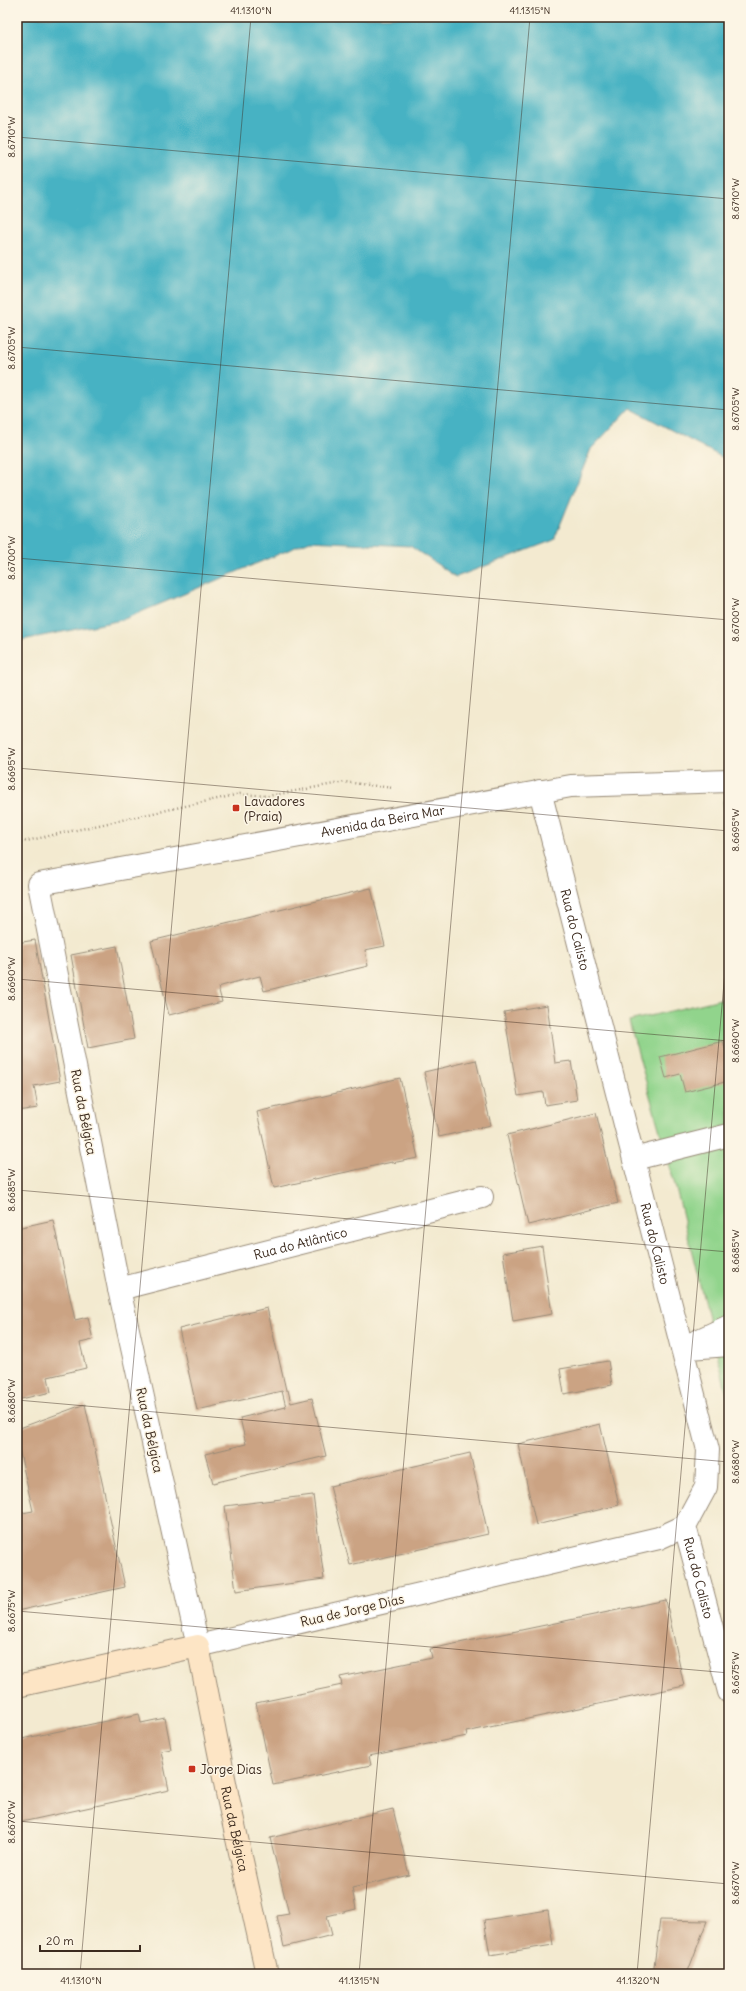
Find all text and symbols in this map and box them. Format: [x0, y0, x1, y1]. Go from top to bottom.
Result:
text: 41.1310°N [230, 4, 272, 17]
text: 41.1315°N [510, 4, 550, 17]
text: 8.6710°W [5, 116, 18, 158]
text: 8.6710°W [729, 178, 742, 220]
text: 8.6705°W [5, 326, 18, 370]
text: 8.6705°W [729, 387, 742, 431]
text: 8.6700°W [5, 536, 18, 580]
text: 8.6700°W [729, 598, 742, 642]
text: 8.6695°W [5, 747, 18, 791]
place label: Lavadores (Praia) [244, 793, 305, 825]
street label: Avenida da Beira Mar [319, 801, 447, 841]
marker: Lavadores (Praia) [231, 803, 241, 813]
text: 8.6695°W [729, 808, 742, 852]
street label: Rua do Calisto [556, 887, 593, 972]
text: 8.6690°W [5, 957, 18, 1001]
text: 8.6690°W [729, 1019, 742, 1063]
street label: Rua da Bélgica [67, 1068, 100, 1156]
text: 8.6685°W [5, 1168, 18, 1212]
street label: Rua do Calisto [636, 1201, 673, 1286]
street label: Rua do Atlântico [252, 1224, 349, 1264]
text: 8.6685°W [729, 1229, 742, 1273]
text: 8.6680°W [5, 1379, 18, 1423]
street label: Rua da Bélgica [132, 1386, 167, 1474]
text: 8.6680°W [729, 1440, 742, 1484]
street label: Rua do Calisto [679, 1535, 717, 1621]
text: 8.6675°W [5, 1590, 18, 1632]
street label: Rua de Jorge Dias [299, 1590, 406, 1631]
text: 8.6675°W [729, 1652, 742, 1694]
place label: Jorge Dias [200, 1761, 262, 1778]
marker: Jorge Dias [187, 1764, 197, 1774]
street label: Rua da Bélgica [217, 1785, 252, 1873]
text: 8.6670°W [5, 1800, 18, 1844]
text: 8.6670°W [729, 1861, 742, 1905]
scale bar [40, 1927, 140, 1953]
text: 20 m [46, 1933, 74, 1948]
text: 41.1310°N [60, 1974, 102, 1987]
text: 41.1315°N [339, 1974, 379, 1987]
text: 41.1320°N [616, 1974, 660, 1987]

